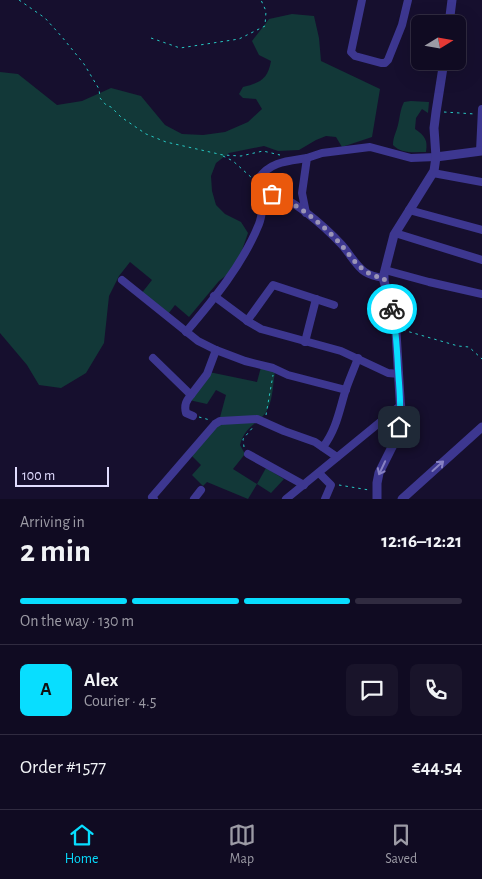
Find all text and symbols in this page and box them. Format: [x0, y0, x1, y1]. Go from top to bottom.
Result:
north arrow [411, 15, 466, 70]
map controls [411, 15, 466, 70]
pin [251, 173, 293, 215]
icon: bag [258, 180, 286, 208]
courier [367, 284, 417, 334]
icon: bike [378, 295, 406, 323]
pin [378, 406, 420, 448]
icon: home [385, 413, 413, 441]
one-way arrow [377, 460, 387, 475]
one-way arrow [432, 460, 445, 472]
scale bar [15, 464, 109, 487]
text: 100 m [22, 469, 55, 483]
text: Arriving in [20, 514, 85, 530]
text: 12:16–12:21 [381, 532, 462, 551]
text: 2 min [20, 535, 91, 567]
text: On the way · 130 m [20, 613, 134, 629]
button: chat [346, 664, 398, 716]
button: phone [410, 664, 462, 716]
text: Alex [84, 671, 118, 690]
text: A [40, 680, 52, 699]
text: Courier · 4.5 [84, 693, 156, 709]
text: Order #1577 [20, 758, 106, 777]
text: €44.54 [412, 758, 462, 777]
tab: Home [65, 821, 98, 868]
tab: Map [228, 821, 256, 868]
tab: Saved [385, 821, 417, 868]

